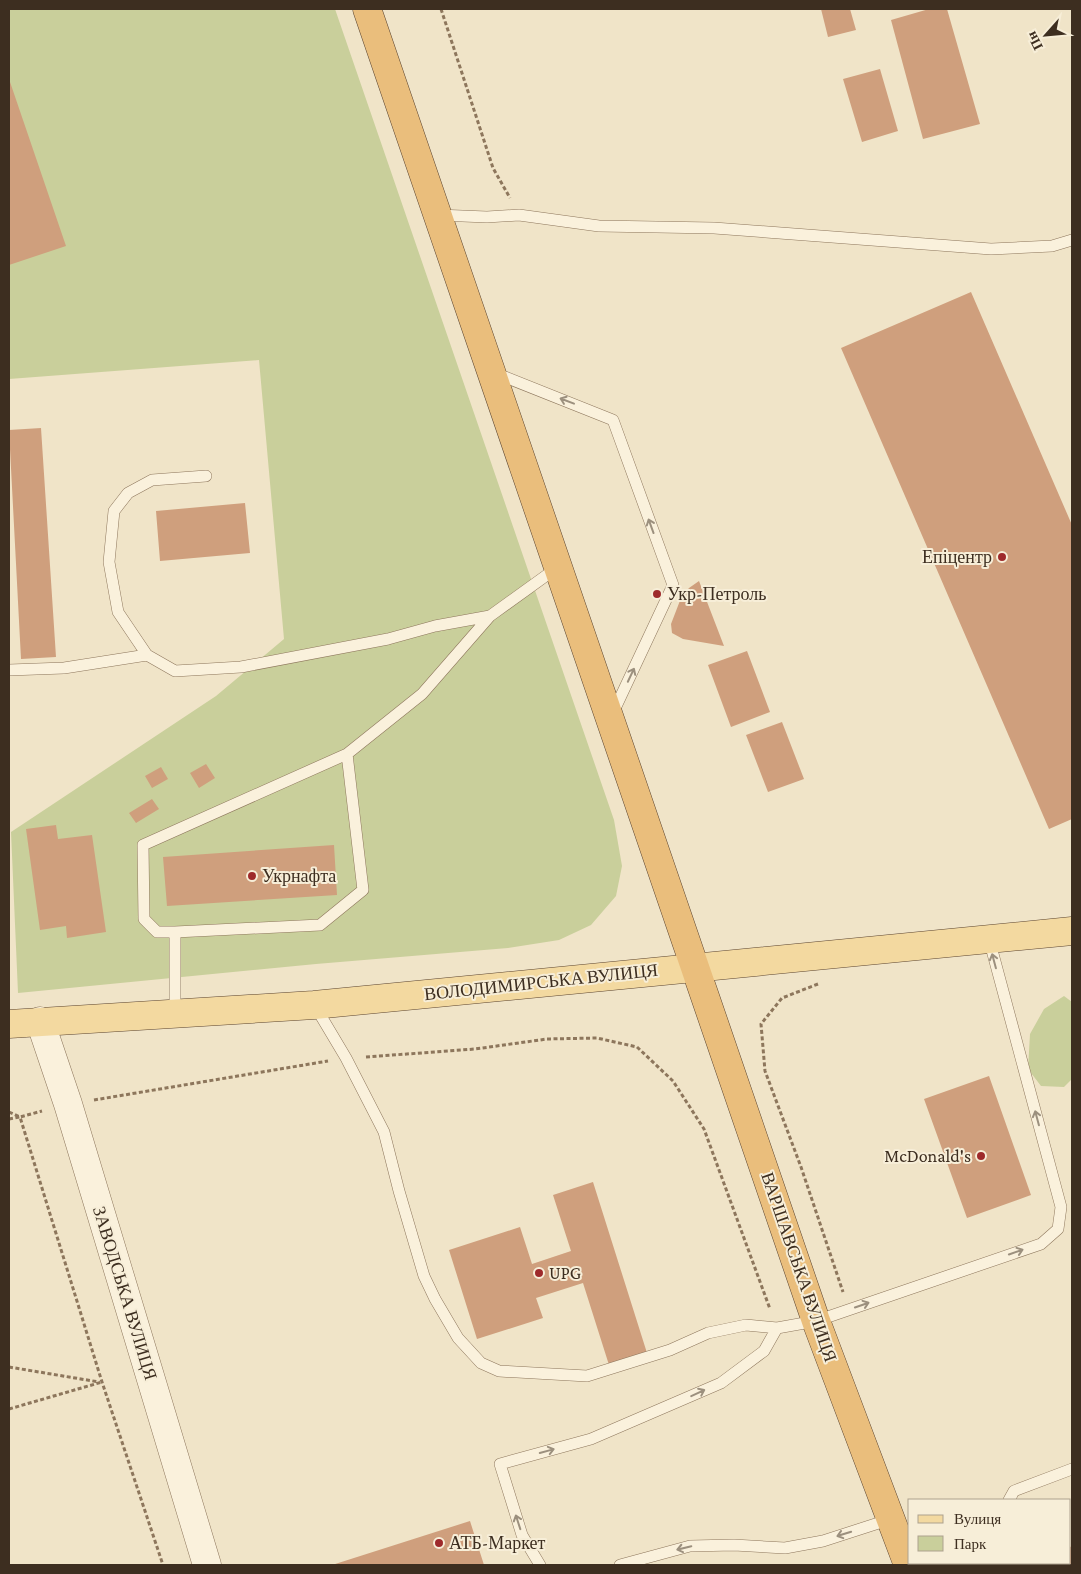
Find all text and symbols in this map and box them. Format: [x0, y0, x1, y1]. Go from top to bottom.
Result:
north arrow [1021, 10, 1071, 60]
text: Пн [1023, 29, 1046, 53]
one-way arrow [559, 396, 574, 405]
one-way arrow [646, 518, 655, 534]
place label: Епіцентр [922, 547, 992, 567]
marker: Епіцентр [996, 551, 1008, 563]
place label: Укр-Петроль [667, 584, 767, 604]
marker: Укр-Петроль [651, 588, 663, 600]
one-way arrow [627, 668, 637, 683]
place label: Укрнафта [262, 866, 336, 886]
marker: Укрнафта [246, 870, 258, 882]
one-way arrow [989, 954, 998, 970]
street label: ВОЛОДИМИРСЬКА ВУЛИЦЯ [423, 960, 659, 1004]
one-way arrow [1031, 1111, 1041, 1127]
place label: McDonald's [884, 1146, 971, 1166]
marker: McDonald's [975, 1150, 987, 1162]
street label: ВАРШАВСЬКА ВУЛИЦЯ [757, 1170, 841, 1364]
street label: ЗАВОДСЬКА ВУЛИЦЯ [89, 1204, 161, 1382]
one-way arrow [1008, 1247, 1024, 1257]
place label: UPG [549, 1263, 581, 1283]
marker: UPG [533, 1267, 545, 1279]
one-way arrow [854, 1300, 870, 1309]
one-way arrow [690, 1388, 705, 1398]
one-way arrow [538, 1446, 554, 1455]
legend [908, 1499, 1071, 1564]
text: Вулиця [954, 1511, 1001, 1527]
one-way arrow [513, 1515, 522, 1530]
one-way arrow [837, 1530, 853, 1539]
place label: АТБ-Маркет [449, 1533, 546, 1553]
text: Парк [954, 1536, 987, 1552]
marker: АТБ-Маркет [433, 1537, 445, 1549]
one-way arrow [677, 1544, 693, 1553]

